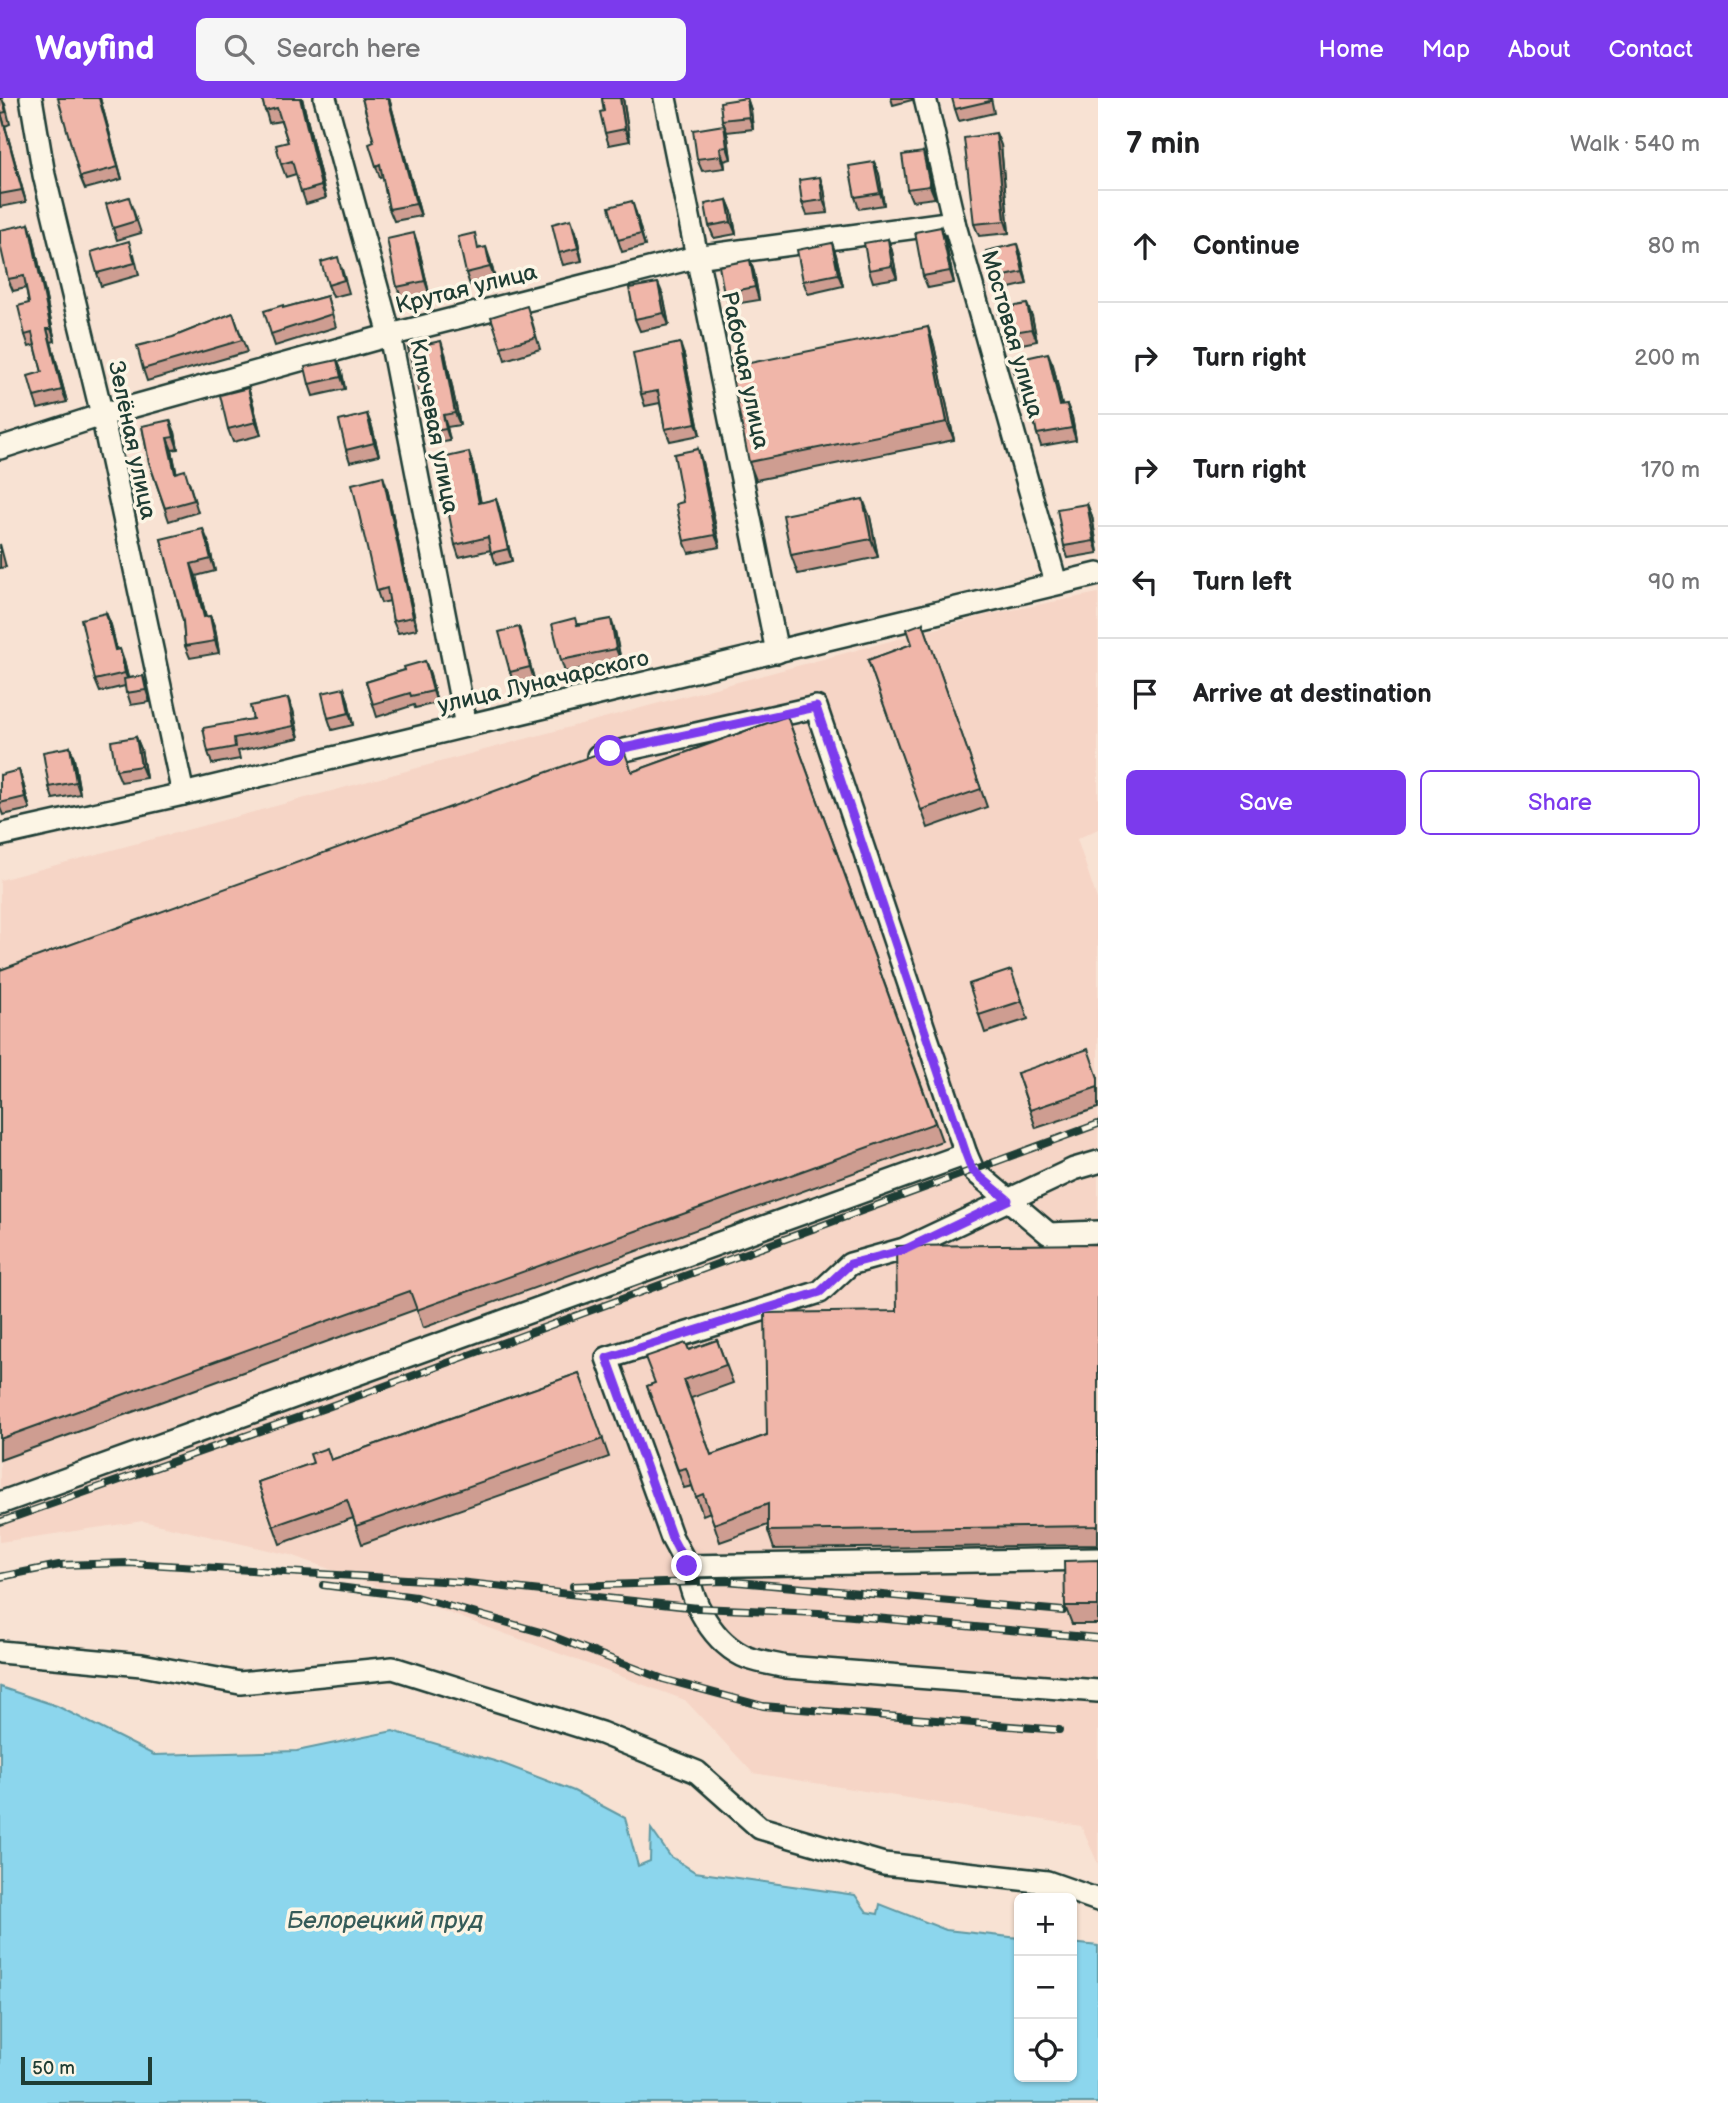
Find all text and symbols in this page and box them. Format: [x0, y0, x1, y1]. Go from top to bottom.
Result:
search box [196, 18, 686, 81]
text: Wayfind [35, 29, 154, 69]
icon: search [220, 30, 258, 68]
text: Search here [276, 34, 421, 65]
text: Home [1319, 35, 1384, 64]
text: Map [1422, 35, 1470, 64]
text: About [1508, 35, 1570, 64]
text: Contact [1608, 35, 1693, 64]
text: 7 min [1126, 126, 1200, 162]
text: Walk · 540 m [1570, 130, 1700, 158]
icon: ahead [1126, 227, 1164, 265]
text: Continue [1193, 231, 1300, 262]
text: 80 m [1648, 232, 1700, 260]
street label: Мостовая улица [975, 247, 1049, 422]
street label: Крутая улица [393, 258, 540, 320]
street label: Рабочая улица [715, 289, 776, 452]
street label: Ключевая улица [403, 336, 465, 517]
icon: right [1126, 339, 1164, 377]
text: Turn right [1193, 343, 1306, 374]
text: 200 m [1634, 344, 1700, 372]
street label: Зелёная улица [102, 358, 163, 522]
icon: right [1126, 451, 1164, 489]
text: Turn right [1193, 455, 1306, 486]
text: 170 m [1641, 456, 1700, 484]
icon: left [1126, 563, 1164, 601]
text: Turn left [1193, 567, 1292, 598]
text: 90 m [1648, 568, 1700, 596]
street label: улица Луначарского [435, 644, 651, 720]
icon: arrive [1126, 675, 1164, 713]
text: Arrive at destination [1193, 679, 1432, 710]
route start [594, 735, 625, 766]
button: Save [1126, 770, 1406, 835]
button: Share [1420, 770, 1700, 835]
route end [671, 1550, 702, 1581]
map controls [1014, 1893, 1077, 2082]
button: + [1014, 1893, 1077, 1956]
water label: Белорецкий пруд [287, 1906, 483, 1935]
button: − [1014, 1956, 1077, 2019]
button: locate [1014, 2019, 1077, 2082]
scale bar [21, 2054, 152, 2086]
text: 50 m [32, 2057, 75, 2080]

